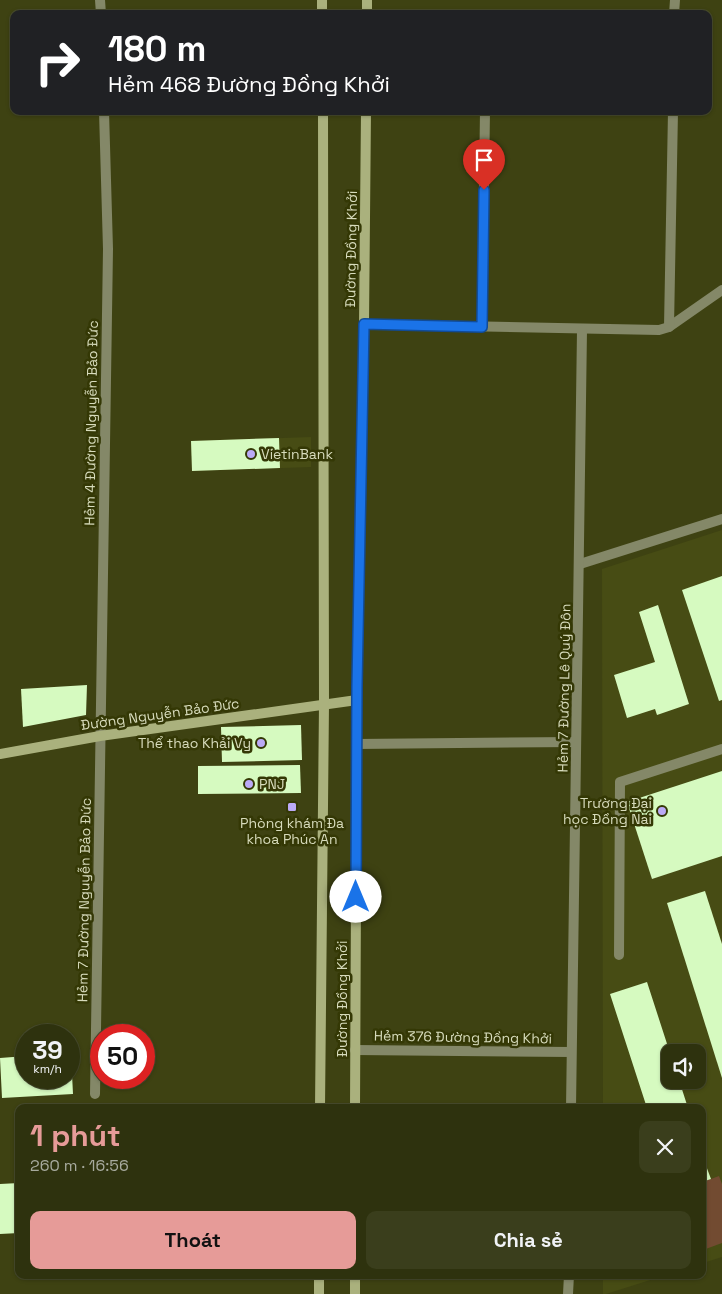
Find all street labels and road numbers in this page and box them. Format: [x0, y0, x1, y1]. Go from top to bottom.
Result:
street label: Đường Đồng Khởi [341, 191, 361, 307]
street label: Hẻm 4 Đường Nguyễn Bảo Đức [80, 320, 102, 526]
street label: Hẻm 7 Đường Lê Quý Đôn [554, 603, 574, 773]
street label: Đường Nguyễn Bảo Đức [80, 694, 240, 734]
street label: Hẻm 7 Đường Nguyễn Bảo Đức [73, 798, 95, 1002]
street label: Đường Đồng Khởi [333, 941, 351, 1057]
street label: Hẻm 376 Đường Đồng Khởi [374, 1026, 552, 1048]

